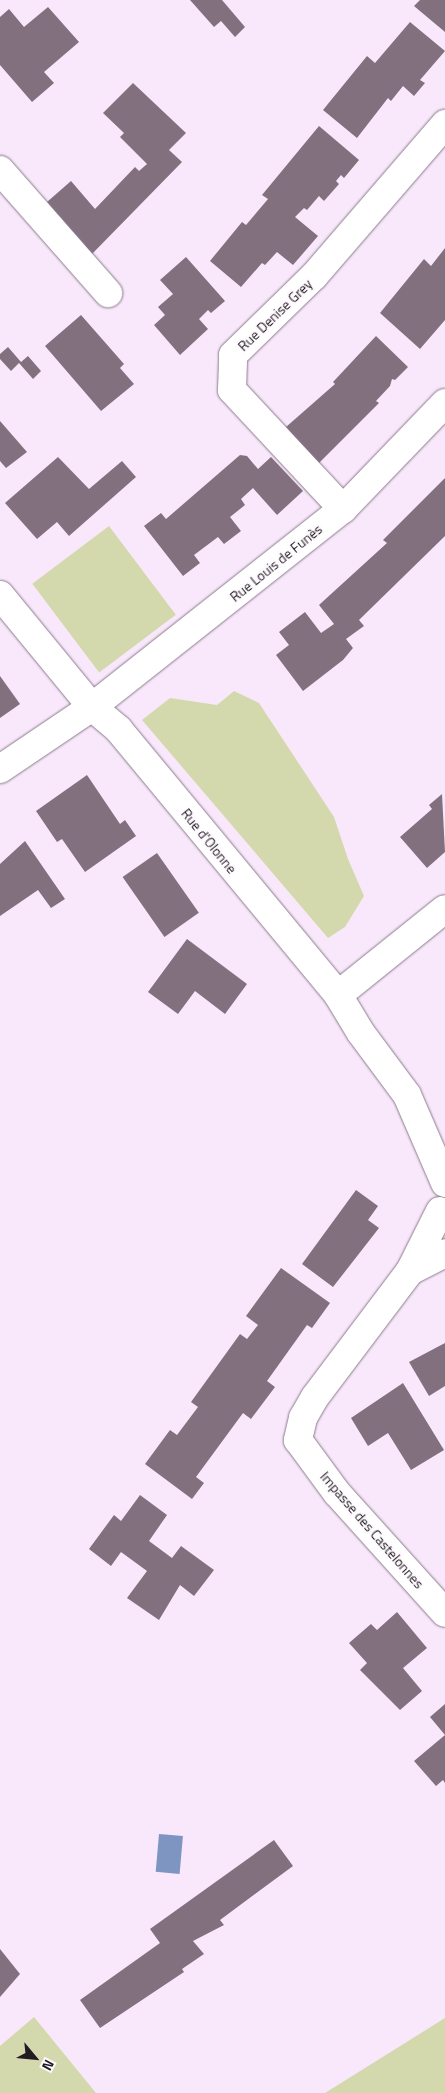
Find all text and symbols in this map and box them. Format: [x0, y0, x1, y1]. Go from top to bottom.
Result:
street label: Rue Denise Grey [234, 275, 316, 355]
street label: Rue Louis de Funès [227, 521, 325, 605]
street label: Rue d'Olonne [178, 805, 240, 877]
street label: Impasse des Castelonnes [317, 1468, 427, 1592]
north arrow [10, 2033, 60, 2083]
text: N [37, 2056, 60, 2074]

